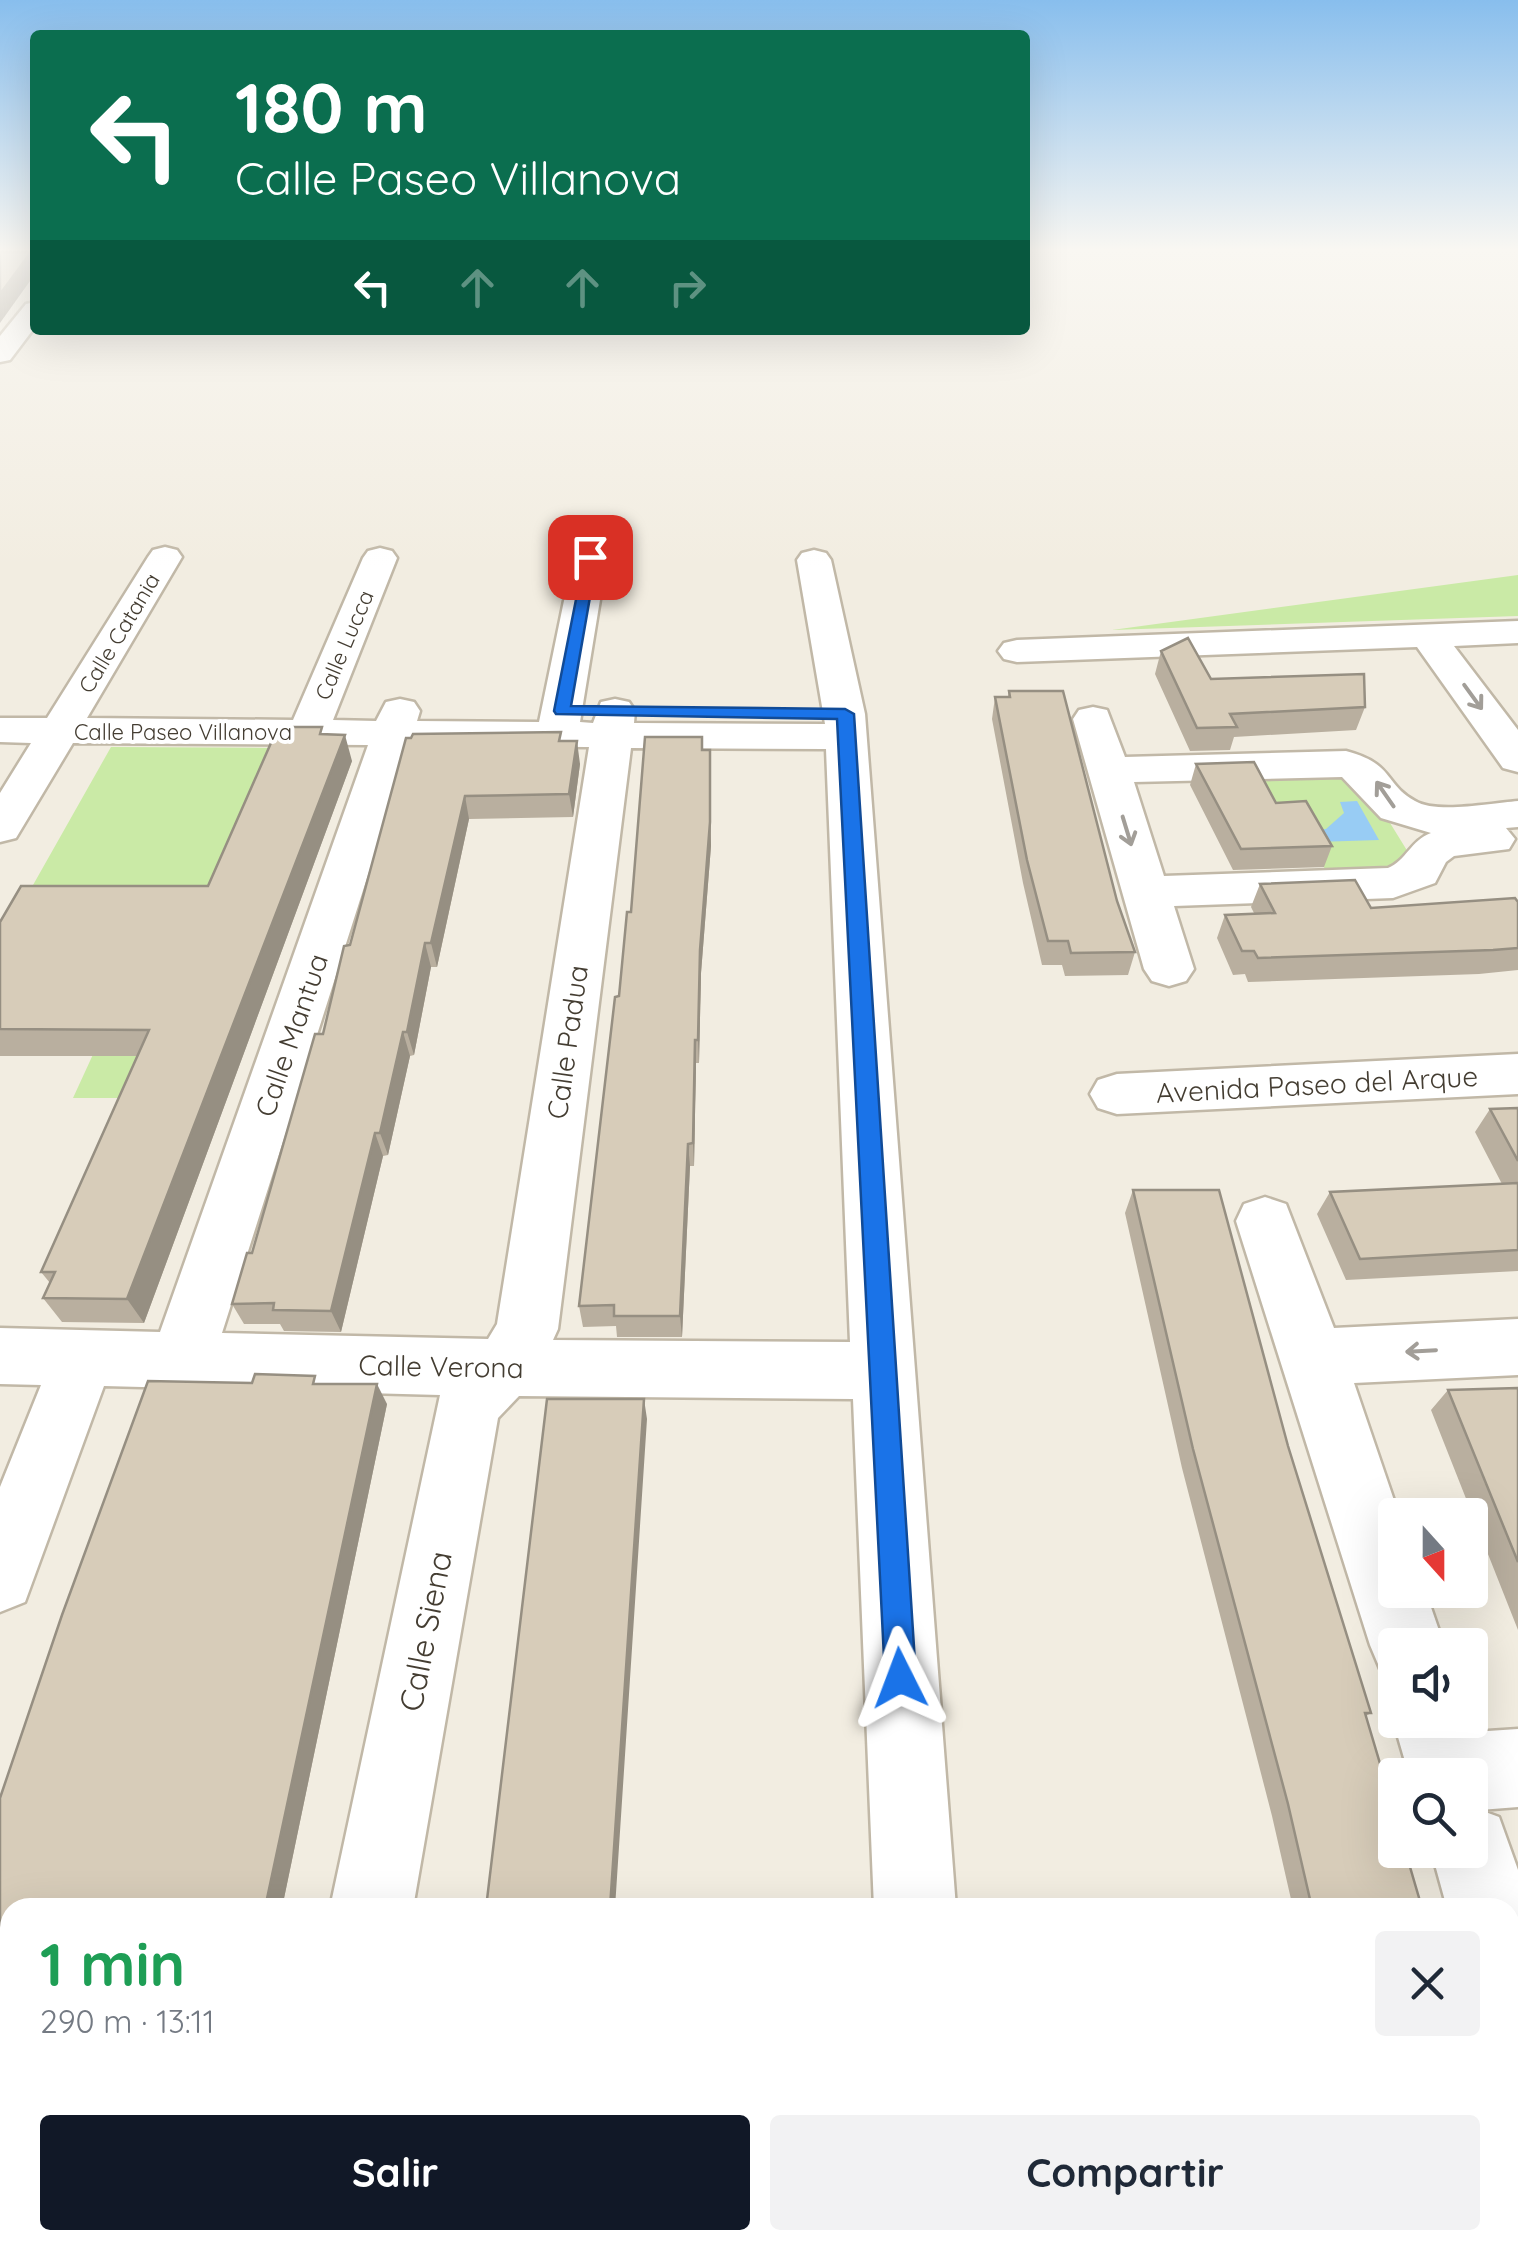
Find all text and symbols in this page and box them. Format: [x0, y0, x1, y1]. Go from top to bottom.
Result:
text: 180 m [235, 63, 428, 151]
icon: left [70, 70, 200, 200]
text: Calle Paseo Villanova [235, 150, 681, 206]
icon: left [345, 260, 400, 315]
icon: ahead [450, 260, 505, 315]
icon: ahead [555, 260, 610, 315]
icon: right [660, 260, 715, 315]
pin [548, 515, 633, 600]
icon: arrive [563, 530, 618, 585]
street label: Calle Catania [72, 568, 166, 698]
street label: Calle Lucca [308, 586, 380, 704]
one-way arrow [1462, 683, 1483, 710]
street label: Calle Paseo Villanova [74, 718, 292, 746]
one-way arrow [1375, 781, 1396, 808]
one-way arrow [1119, 815, 1137, 846]
street label: Calle Mantua [247, 949, 335, 1121]
street label: Calle Padua [539, 963, 595, 1121]
street label: Avenida Paseo del Arque [1155, 1058, 1479, 1110]
one-way arrow [1405, 1342, 1437, 1361]
street label: Calle Verona [358, 1347, 524, 1385]
north arrow [1378, 1498, 1488, 1608]
map controls [1378, 1498, 1488, 1868]
street label: Calle Siena [390, 1548, 460, 1714]
position arrow [848, 1626, 952, 1730]
button: sound [1378, 1628, 1488, 1738]
button: search [1378, 1758, 1488, 1868]
text: 1 min [40, 1926, 185, 2001]
button: close [1375, 1931, 1480, 2036]
text: 290 m · 13:11 [40, 2001, 215, 2041]
button: Salir [40, 2115, 750, 2230]
button: Compartir [770, 2115, 1480, 2230]

